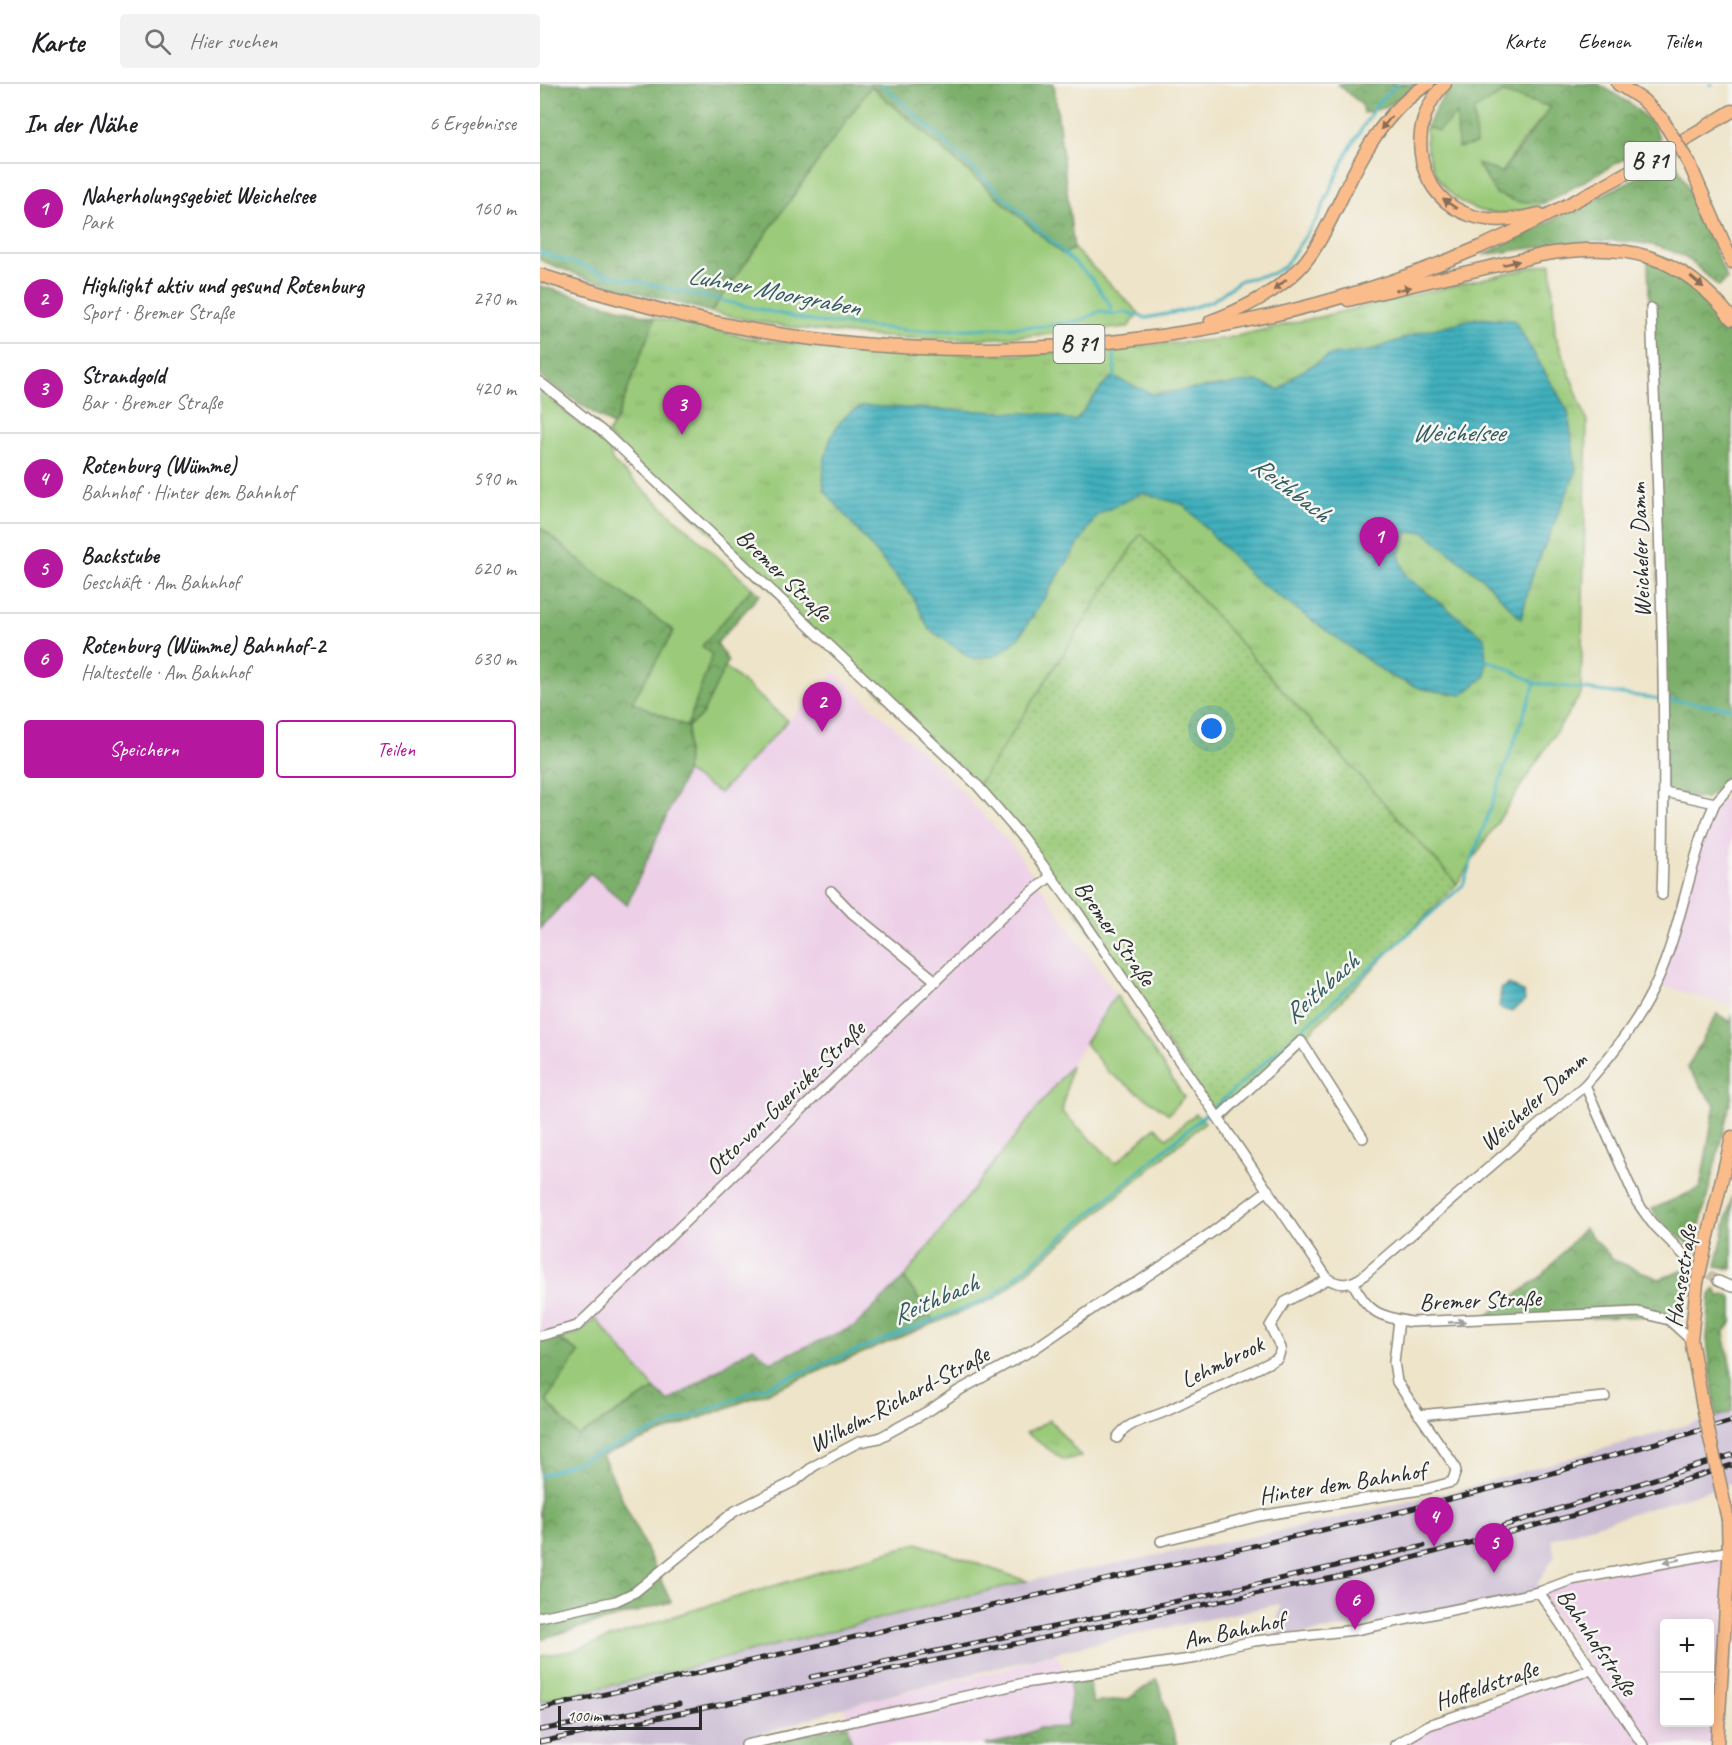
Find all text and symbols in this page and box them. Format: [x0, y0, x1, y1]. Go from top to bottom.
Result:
search box [120, 14, 540, 68]
text: Karte [30, 24, 84, 59]
icon: search [141, 25, 174, 58]
text: Hier suchen [189, 27, 278, 55]
text: Karte [1505, 28, 1545, 54]
text: Ebenen [1578, 28, 1631, 54]
text: Teilen [1664, 28, 1702, 54]
text: In der Nähe [24, 107, 136, 140]
text: 6 Ergebnisse [429, 111, 516, 136]
one-way arrow [1379, 115, 1392, 131]
road number: B 71 [1624, 142, 1676, 180]
text: Naherholungsgebiet Weichelsee [81, 182, 315, 210]
text: 1 [39, 196, 48, 221]
text: 160 m [473, 196, 516, 221]
one-way arrow [1442, 199, 1458, 210]
text: Park [81, 210, 113, 235]
one-way arrow [1502, 257, 1520, 267]
water label: Luhner Moorgraben [685, 258, 865, 324]
text: Highlight aktiv und gesund Rotenburg [81, 272, 363, 300]
one-way arrow [1689, 275, 1704, 288]
one-way arrow [1273, 278, 1288, 291]
one-way arrow [1394, 283, 1412, 293]
text: 2 [39, 286, 48, 311]
text: 270 m [473, 286, 516, 311]
text: Sport · Bremer Straße [81, 300, 234, 325]
road number: B 71 [1054, 325, 1104, 363]
text: Strandgold [81, 362, 165, 390]
text: 3 [39, 376, 48, 401]
text: 420 m [473, 376, 516, 401]
pin: 3 [662, 386, 702, 435]
text: Bar · Bremer Straße [81, 390, 222, 415]
water label: Weichelsee [1412, 416, 1508, 449]
water label: Reithbach [1245, 449, 1339, 531]
text: Rotenburg (Wümme) [81, 452, 236, 480]
text: 4 [39, 466, 48, 491]
text: 590 m [473, 466, 516, 491]
text: Bahnhof · Hinter dem Bahnhof [81, 480, 294, 505]
street label: Weicheler Damm [1623, 481, 1657, 618]
pin: 1 [1360, 518, 1398, 567]
street label: Bremer Straße [730, 522, 840, 630]
text: Backstube [81, 542, 159, 570]
text: 5 [39, 556, 48, 581]
text: 620 m [473, 556, 516, 581]
text: Geschäft · Am Bahnhof [81, 570, 239, 595]
text: Rotenburg (Wümme) Bahnhof-2 [81, 632, 325, 660]
text: 6 [39, 646, 48, 671]
text: 630 m [473, 646, 516, 671]
text: Haltestelle · Am Bahnhof [81, 660, 250, 685]
pin: 2 [802, 682, 842, 732]
your location [1197, 714, 1226, 743]
button: Speichern [24, 720, 264, 778]
button: Teilen [276, 720, 516, 778]
street label: Bremer Straße [1068, 875, 1163, 993]
water label: Reithbach [1276, 944, 1367, 1031]
street label: Otto-von-Guericke-Straße [699, 1013, 873, 1182]
street label: Weicheler Damm [1473, 1044, 1594, 1157]
street label: Hansestraße [1658, 1221, 1704, 1329]
water label: Reithbach [887, 1265, 985, 1332]
street label: Bremer Straße [1419, 1283, 1544, 1317]
one-way arrow [1448, 1317, 1467, 1326]
street label: Lehmbrook [1176, 1328, 1270, 1395]
street label: Wilhelm-Richard-Straße [804, 1338, 996, 1459]
street label: Hinter dem Bahnhof [1257, 1454, 1433, 1511]
pin: 4 [1414, 1498, 1454, 1547]
pin: 5 [1474, 1524, 1514, 1573]
one-way arrow [1663, 1557, 1682, 1566]
pin: 6 [1336, 1580, 1374, 1630]
street label: Bahnhofstraße [1550, 1583, 1645, 1703]
street label: Am Bahnhof [1181, 1604, 1292, 1655]
map controls [1660, 1619, 1714, 1727]
button: + [1660, 1619, 1714, 1673]
street label: Hoffeldstraße [1430, 1653, 1544, 1717]
button: − [1660, 1673, 1714, 1727]
scale bar [558, 1703, 702, 1730]
text: 100 m [567, 1706, 601, 1726]

